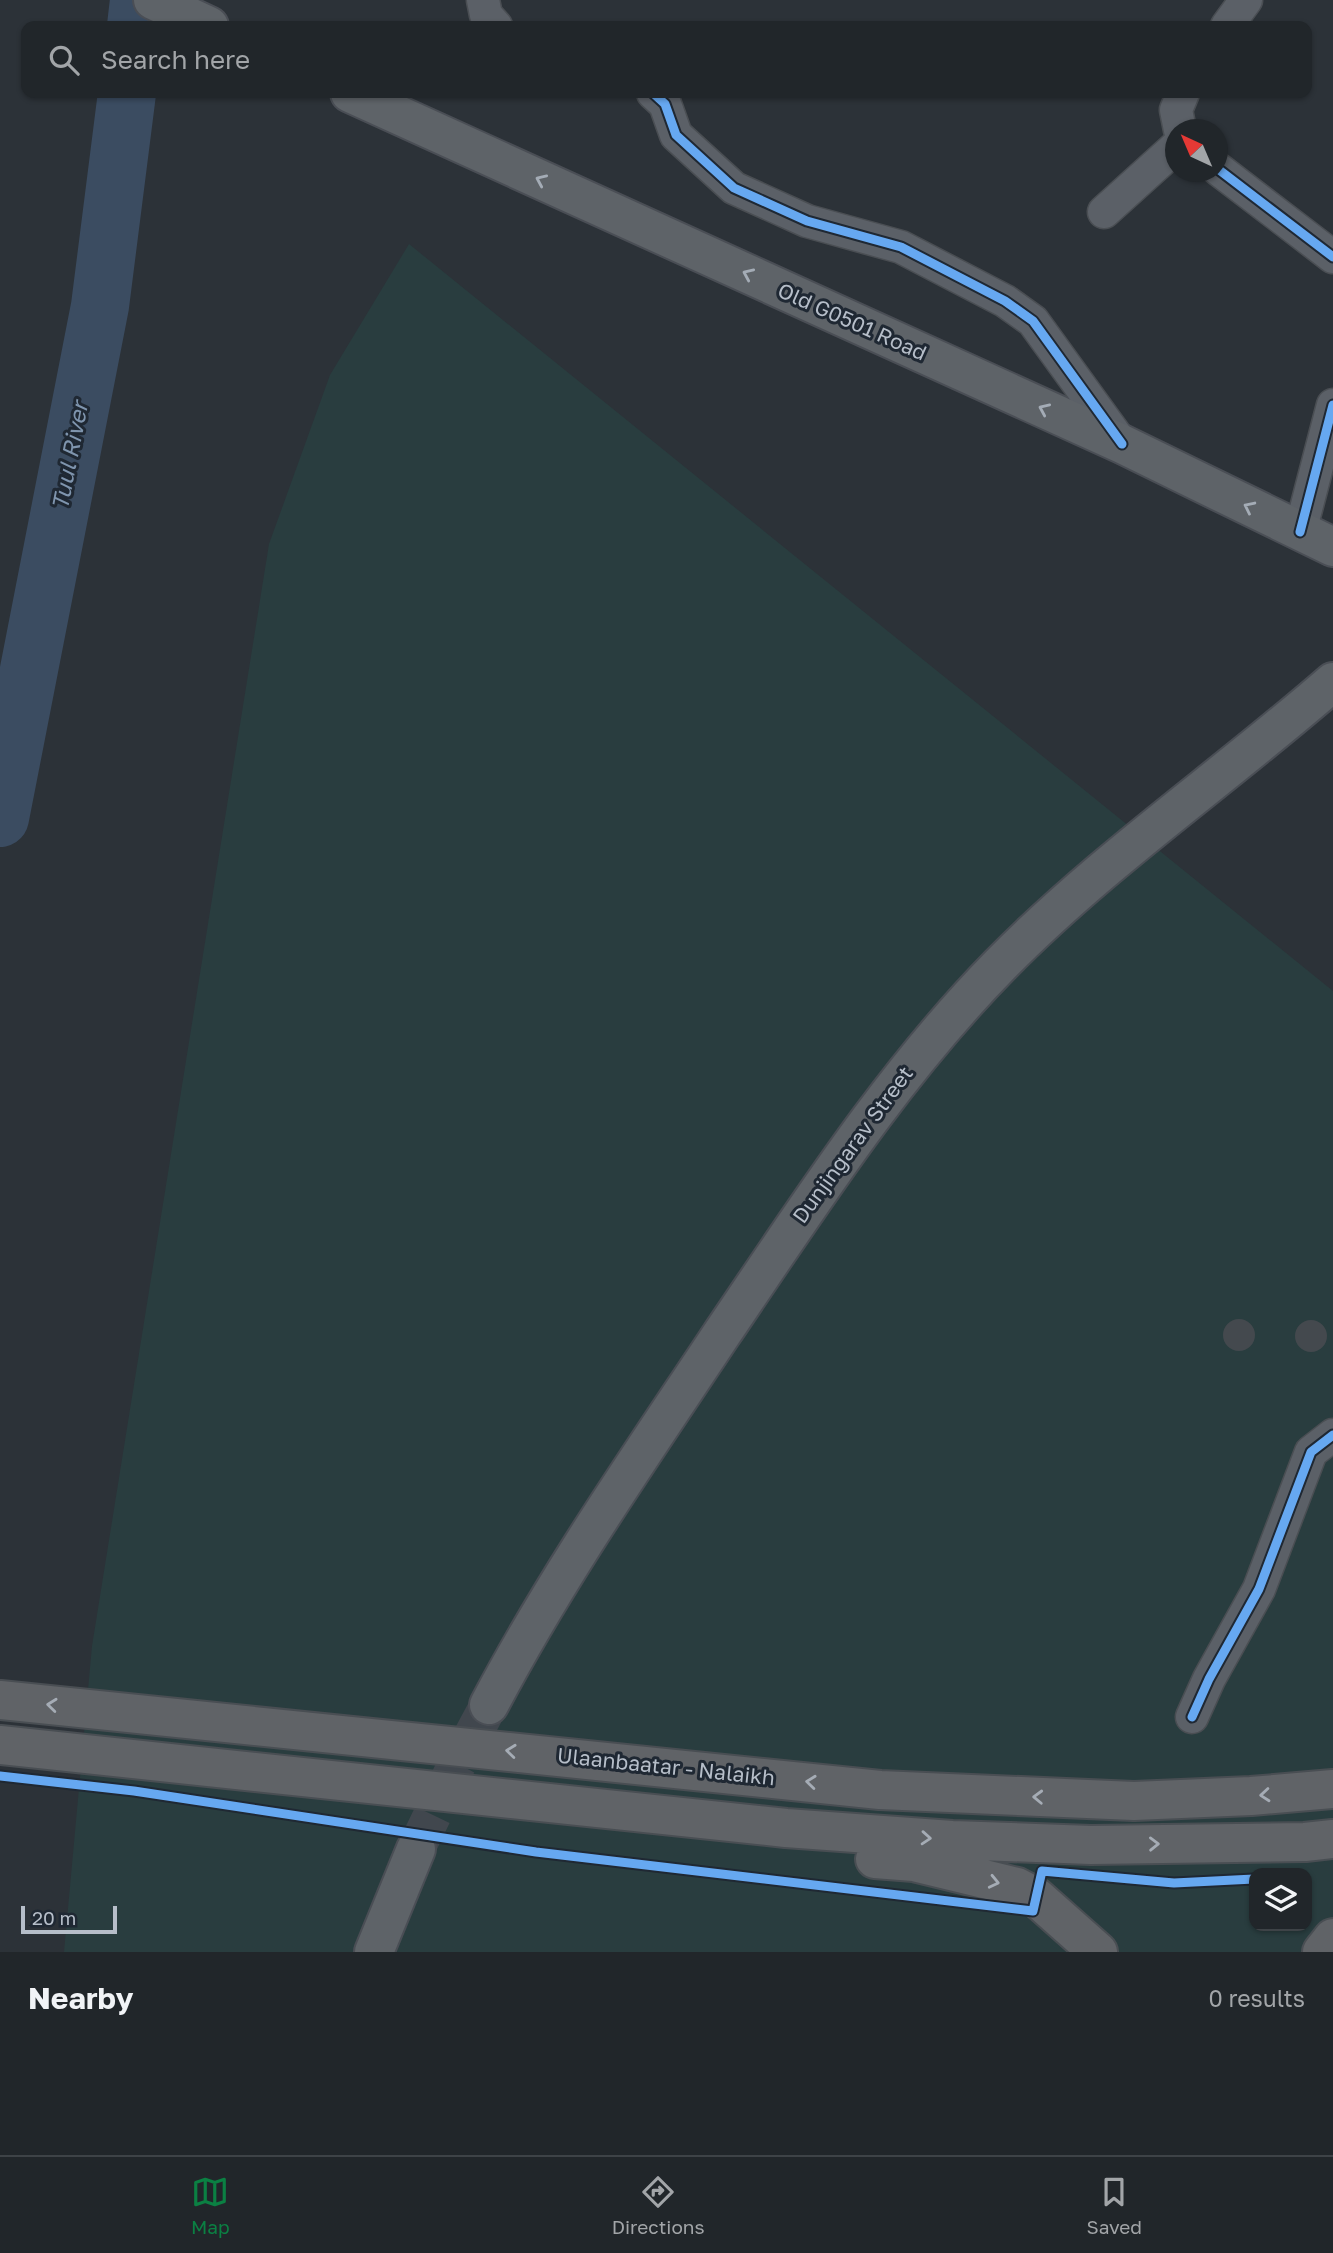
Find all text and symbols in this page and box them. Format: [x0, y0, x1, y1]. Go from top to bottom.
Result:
search box [21, 21, 1312, 98]
icon: search [45, 41, 83, 79]
text: Search here [101, 44, 250, 75]
north arrow [1165, 119, 1228, 182]
one-way arrow [536, 174, 548, 188]
one-way arrow [743, 268, 755, 282]
street label: Old G0501 Road [774, 277, 931, 366]
water label: Tuul River [45, 396, 94, 512]
one-way arrow [1039, 403, 1051, 417]
one-way arrow [1244, 501, 1256, 515]
street label: Dunjingarav Street [786, 1061, 918, 1228]
one-way arrow [46, 1698, 57, 1713]
street label: Ulaanbaatar - Nalaikh [556, 1742, 776, 1790]
one-way arrow [506, 1744, 517, 1759]
one-way arrow [805, 1775, 817, 1790]
one-way arrow [1259, 1787, 1270, 1802]
one-way arrow [1032, 1789, 1043, 1804]
one-way arrow [921, 1831, 932, 1846]
one-way arrow [1148, 1837, 1159, 1852]
map controls [1249, 1868, 1312, 1931]
button: layers [1249, 1868, 1312, 1931]
one-way arrow [988, 1874, 1000, 1888]
scale bar [21, 1903, 117, 1935]
text: 20 m [32, 1906, 76, 1929]
text: Nearby [28, 1980, 133, 2016]
text: 0 results [1209, 1984, 1305, 2012]
tab: Map [191, 2173, 230, 2238]
tab: Directions [612, 2173, 705, 2238]
tab: Saved [1087, 2173, 1142, 2238]

